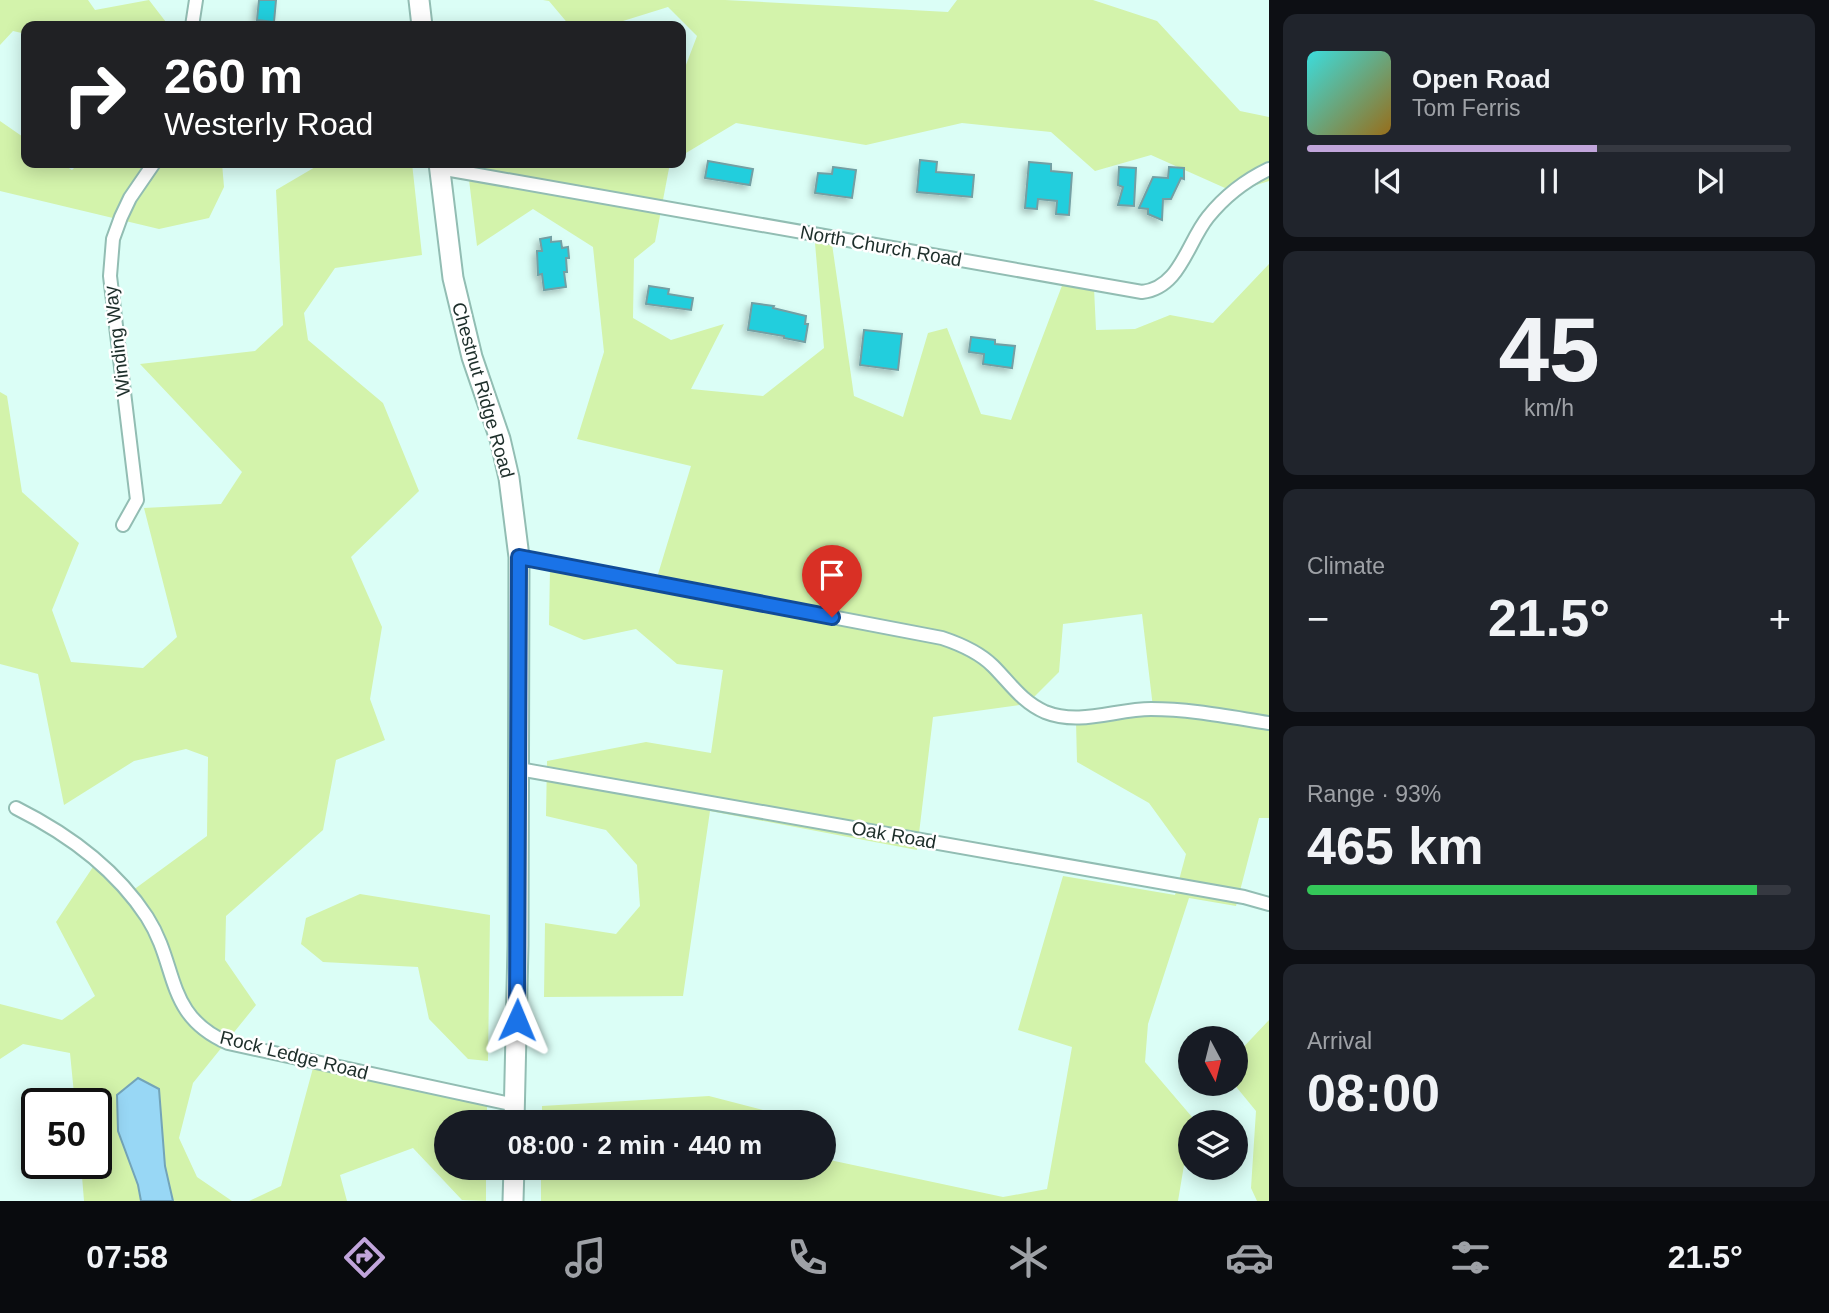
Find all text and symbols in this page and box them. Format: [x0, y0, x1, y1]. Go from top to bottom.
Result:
icon: right [49, 49, 140, 140]
text: 260 m [164, 49, 303, 103]
text: Open Road [1412, 64, 1551, 94]
text: Tom Ferris [1412, 95, 1521, 121]
text: Westerly Road [164, 106, 373, 142]
icon: previous [1369, 162, 1407, 200]
icon: pause [1530, 162, 1568, 200]
icon: next [1691, 162, 1729, 200]
street label: North Church Road [799, 221, 963, 271]
street label: Winding Way [100, 284, 134, 397]
text: 45 [1498, 299, 1600, 400]
street label: Chestnut Ridge Road [448, 300, 518, 480]
text: km/h [1524, 395, 1574, 421]
pin [802, 545, 862, 617]
text: Climate [1307, 553, 1385, 579]
icon: arrive [813, 556, 851, 594]
text: 21.5° [1488, 589, 1610, 647]
text: − [1307, 598, 1329, 640]
text: + [1769, 598, 1791, 640]
text: Range · 93% [1307, 781, 1441, 807]
street label: Oak Road [850, 817, 938, 853]
text: 465 km [1307, 817, 1483, 875]
position arrow [480, 983, 554, 1057]
street label: Rock Ledge Road [218, 1026, 370, 1084]
north arrow [1178, 1026, 1248, 1096]
map controls [1178, 1026, 1248, 1180]
text: Arrival [1307, 1028, 1372, 1054]
text: 08:00 [1307, 1064, 1440, 1122]
speed limit sign: 50 [21, 1088, 112, 1179]
button: layers [1178, 1110, 1248, 1180]
text: 08:00 · 2 min · 440 m [508, 1130, 762, 1160]
icon: directions [340, 1233, 389, 1282]
icon: music [561, 1233, 610, 1282]
icon: phone [783, 1233, 832, 1282]
icon: climate [1004, 1233, 1053, 1282]
icon: car [1225, 1233, 1274, 1282]
icon: filters [1446, 1233, 1495, 1282]
text: 07:58 [86, 1239, 168, 1275]
text: 21.5° [1668, 1239, 1743, 1275]

